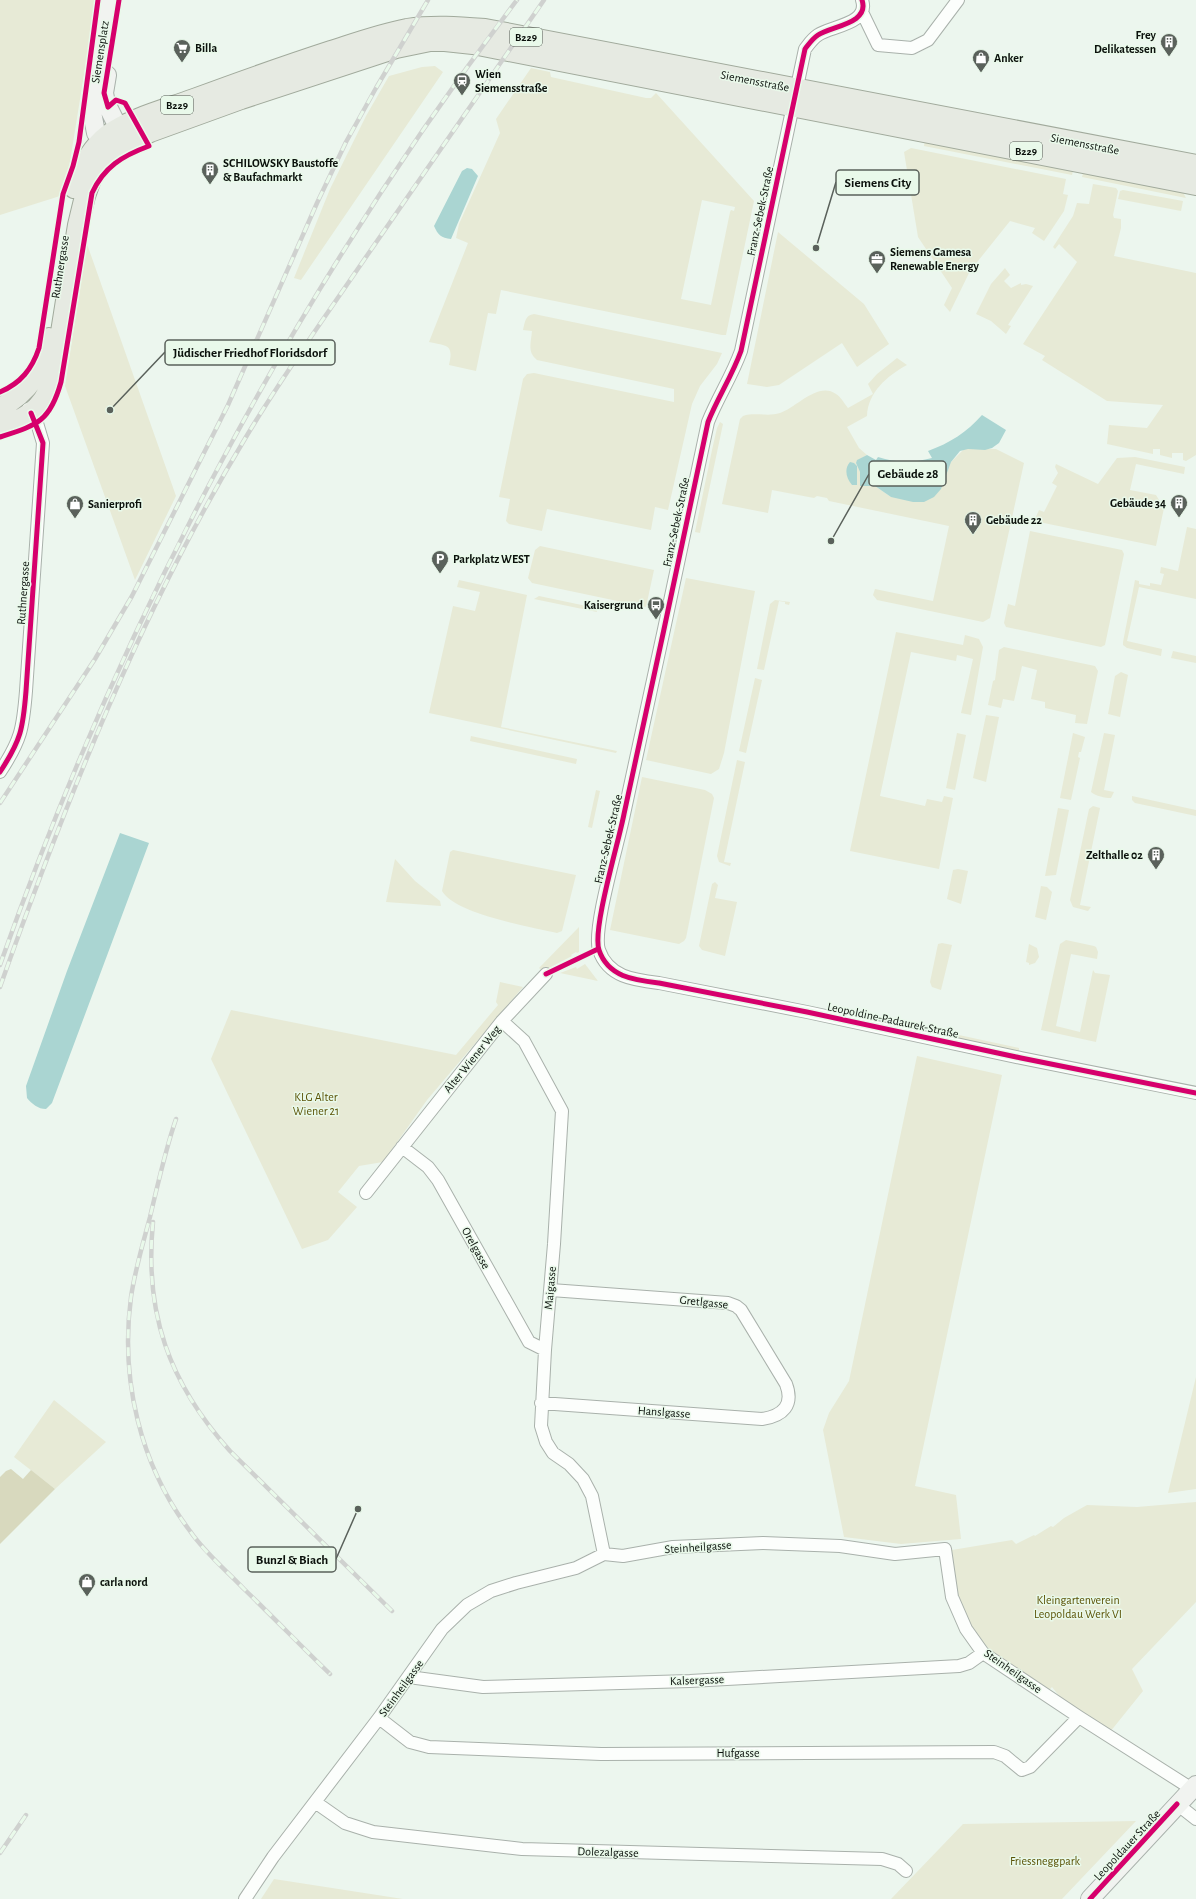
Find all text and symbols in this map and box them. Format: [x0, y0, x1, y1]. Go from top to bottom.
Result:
street label: Siemensplatz [89, 20, 111, 84]
road number: B229 [510, 28, 542, 46]
place label: Frey Delikatessen [1094, 29, 1157, 55]
building icon: Frey Delikatessen [1159, 32, 1179, 57]
supermarket icon: Billa [172, 38, 192, 63]
place label: Billa [195, 42, 217, 54]
shop icon: Anker [971, 48, 991, 73]
place label: Anker [994, 52, 1024, 64]
place label: Wien Siemensstraße [475, 68, 548, 94]
street label: Siemensstraße [720, 68, 790, 94]
station icon: Wien Siemensstraße [452, 71, 472, 96]
road number: B229 [161, 96, 193, 114]
street label: Siemensstraße [1050, 131, 1120, 157]
road number: B229 [1010, 142, 1042, 160]
place label: SCHILOWSKY Baustoffe & Baufachmarkt [223, 157, 338, 183]
building icon: SCHILOWSKY Baustoffe & Baufachmarkt [200, 160, 220, 185]
street label: Franz-Sebek-Straße [745, 165, 775, 257]
callout: Siemens City [836, 170, 919, 195]
text: Siemens City [845, 177, 912, 190]
street label: Ruthnergasse [49, 235, 71, 299]
place label: Siemens Gamesa Renewable Energy [890, 246, 979, 273]
office icon: Siemens Gamesa Renewable Energy [867, 249, 887, 274]
callout: Jüdischer Friedhof Floridsdorf [165, 340, 335, 365]
text: Jüdischer Friedhof Floridsdorf [173, 347, 329, 360]
callout: Gebäude 28 [869, 461, 946, 486]
text: Gebäude 28 [878, 468, 938, 481]
street label: Franz-Sebek-Straße [661, 476, 691, 568]
building icon: Gebäude 34 [1169, 493, 1189, 518]
shop icon: Sanierprofi [65, 494, 85, 519]
place label: Gebäude 34 [1110, 497, 1166, 509]
place label: Sanierprofi [88, 498, 142, 510]
building icon: Gebäude 22 [963, 510, 983, 535]
place label: Gebäude 22 [986, 514, 1042, 526]
parking icon: Parkplatz WEST [430, 549, 450, 574]
place label: Parkplatz WEST [453, 553, 530, 565]
street label: Ruthnergasse [15, 561, 31, 625]
bus stop icon: Kaisergrund [646, 595, 666, 620]
place label: Kaisergrund [584, 599, 644, 611]
street label: Franz-Sebek-Straße [592, 793, 624, 885]
building icon: Zelthalle 02 [1146, 845, 1166, 870]
place label: Zelthalle 02 [1086, 849, 1143, 861]
street label: Leopoldine-Padaurek-Straße [826, 1000, 960, 1040]
street label: Alter Wiener Weg [441, 1023, 503, 1095]
park label: KLG Alter Wiener 21 [293, 1091, 339, 1117]
street label: Orelgasse [460, 1225, 492, 1271]
street label: Maigasse [542, 1266, 558, 1310]
street label: Gretlgasse [679, 1293, 729, 1311]
street label: Hanslgasse [637, 1404, 691, 1420]
street label: Steinheilgasse [664, 1539, 732, 1555]
callout: Bunzl & Biach [248, 1547, 336, 1572]
text: Bunzl & Biach [256, 1554, 328, 1567]
shop icon: carla nord [77, 1572, 97, 1597]
place label: carla nord [100, 1576, 148, 1588]
park label: Kleingartenverein Leopoldau Werk VI [1034, 1594, 1122, 1620]
street label: Steinheilgasse [982, 1647, 1044, 1695]
street label: Steinheilgasse [376, 1657, 426, 1719]
street label: Kalsergasse [670, 1673, 724, 1687]
street label: Hufgasse [716, 1747, 760, 1759]
street label: Leopoldauer Straße [1091, 1807, 1163, 1883]
street label: Dolezalgasse [577, 1845, 639, 1859]
park label: Friessneggpark [1010, 1855, 1081, 1867]

